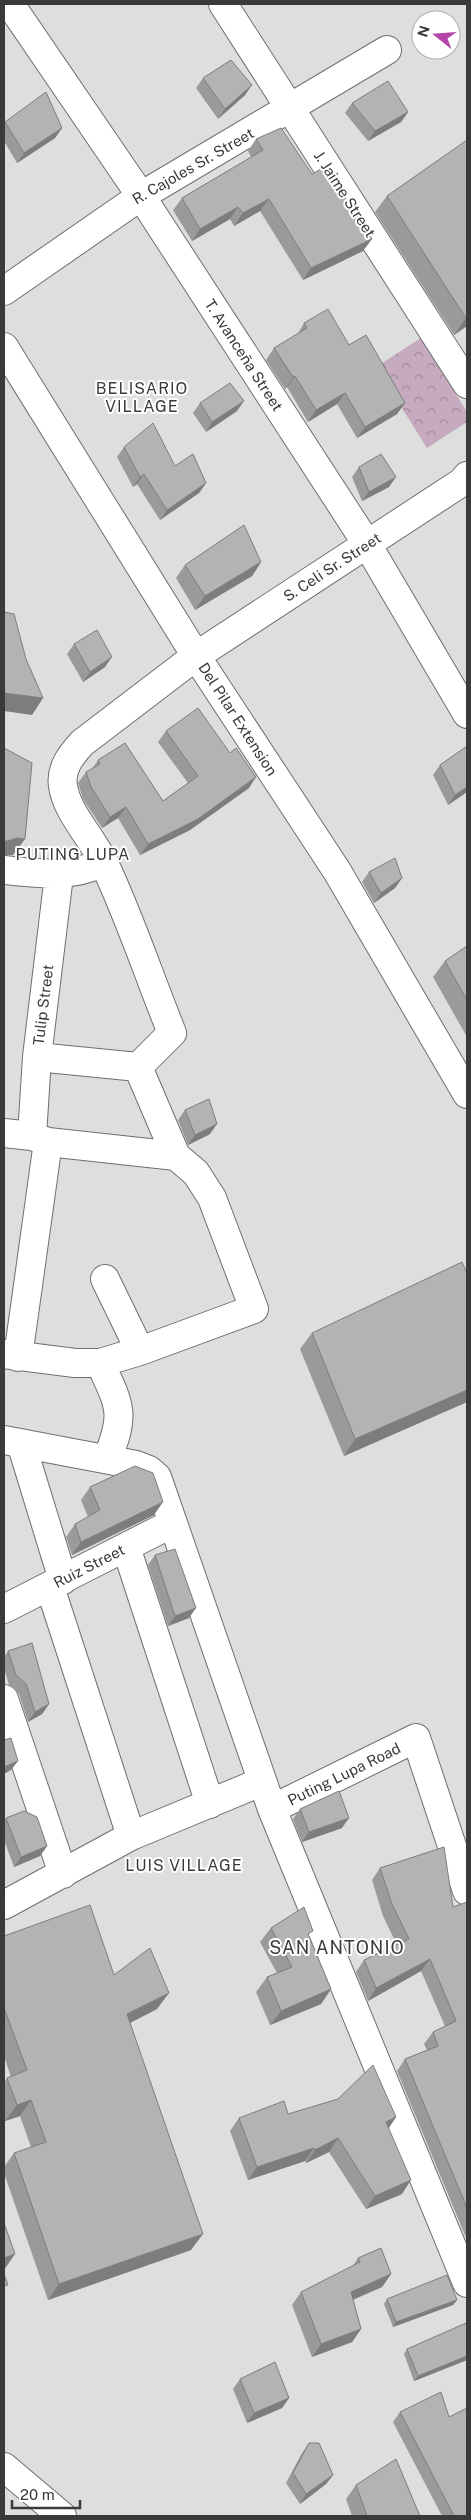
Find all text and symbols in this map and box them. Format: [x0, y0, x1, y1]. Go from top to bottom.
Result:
north arrow [411, 10, 461, 60]
text: N [414, 24, 433, 39]
street label: R. Cajoles Sr. Street [129, 124, 257, 208]
street label: J. Jaime Street [311, 148, 379, 240]
street label: T. Avanceña Street [202, 296, 287, 414]
district label: BELISARIO VILLAGE [96, 379, 188, 416]
street label: S. Celi Sr. Street [280, 529, 384, 605]
street label: Del Pilar Extension [195, 659, 281, 779]
district label: PUTING LUPA [16, 845, 130, 864]
street label: Tulip Street [30, 963, 56, 1046]
street label: Ruiz Street [51, 1541, 127, 1591]
street label: Puting Lupa Road [285, 1739, 403, 1809]
district label: LUIS VILLAGE [125, 1856, 243, 1875]
district label: SAN ANTONIO [269, 1937, 405, 1958]
scale bar [12, 2478, 80, 2510]
text: 20 m [20, 2486, 55, 2503]

